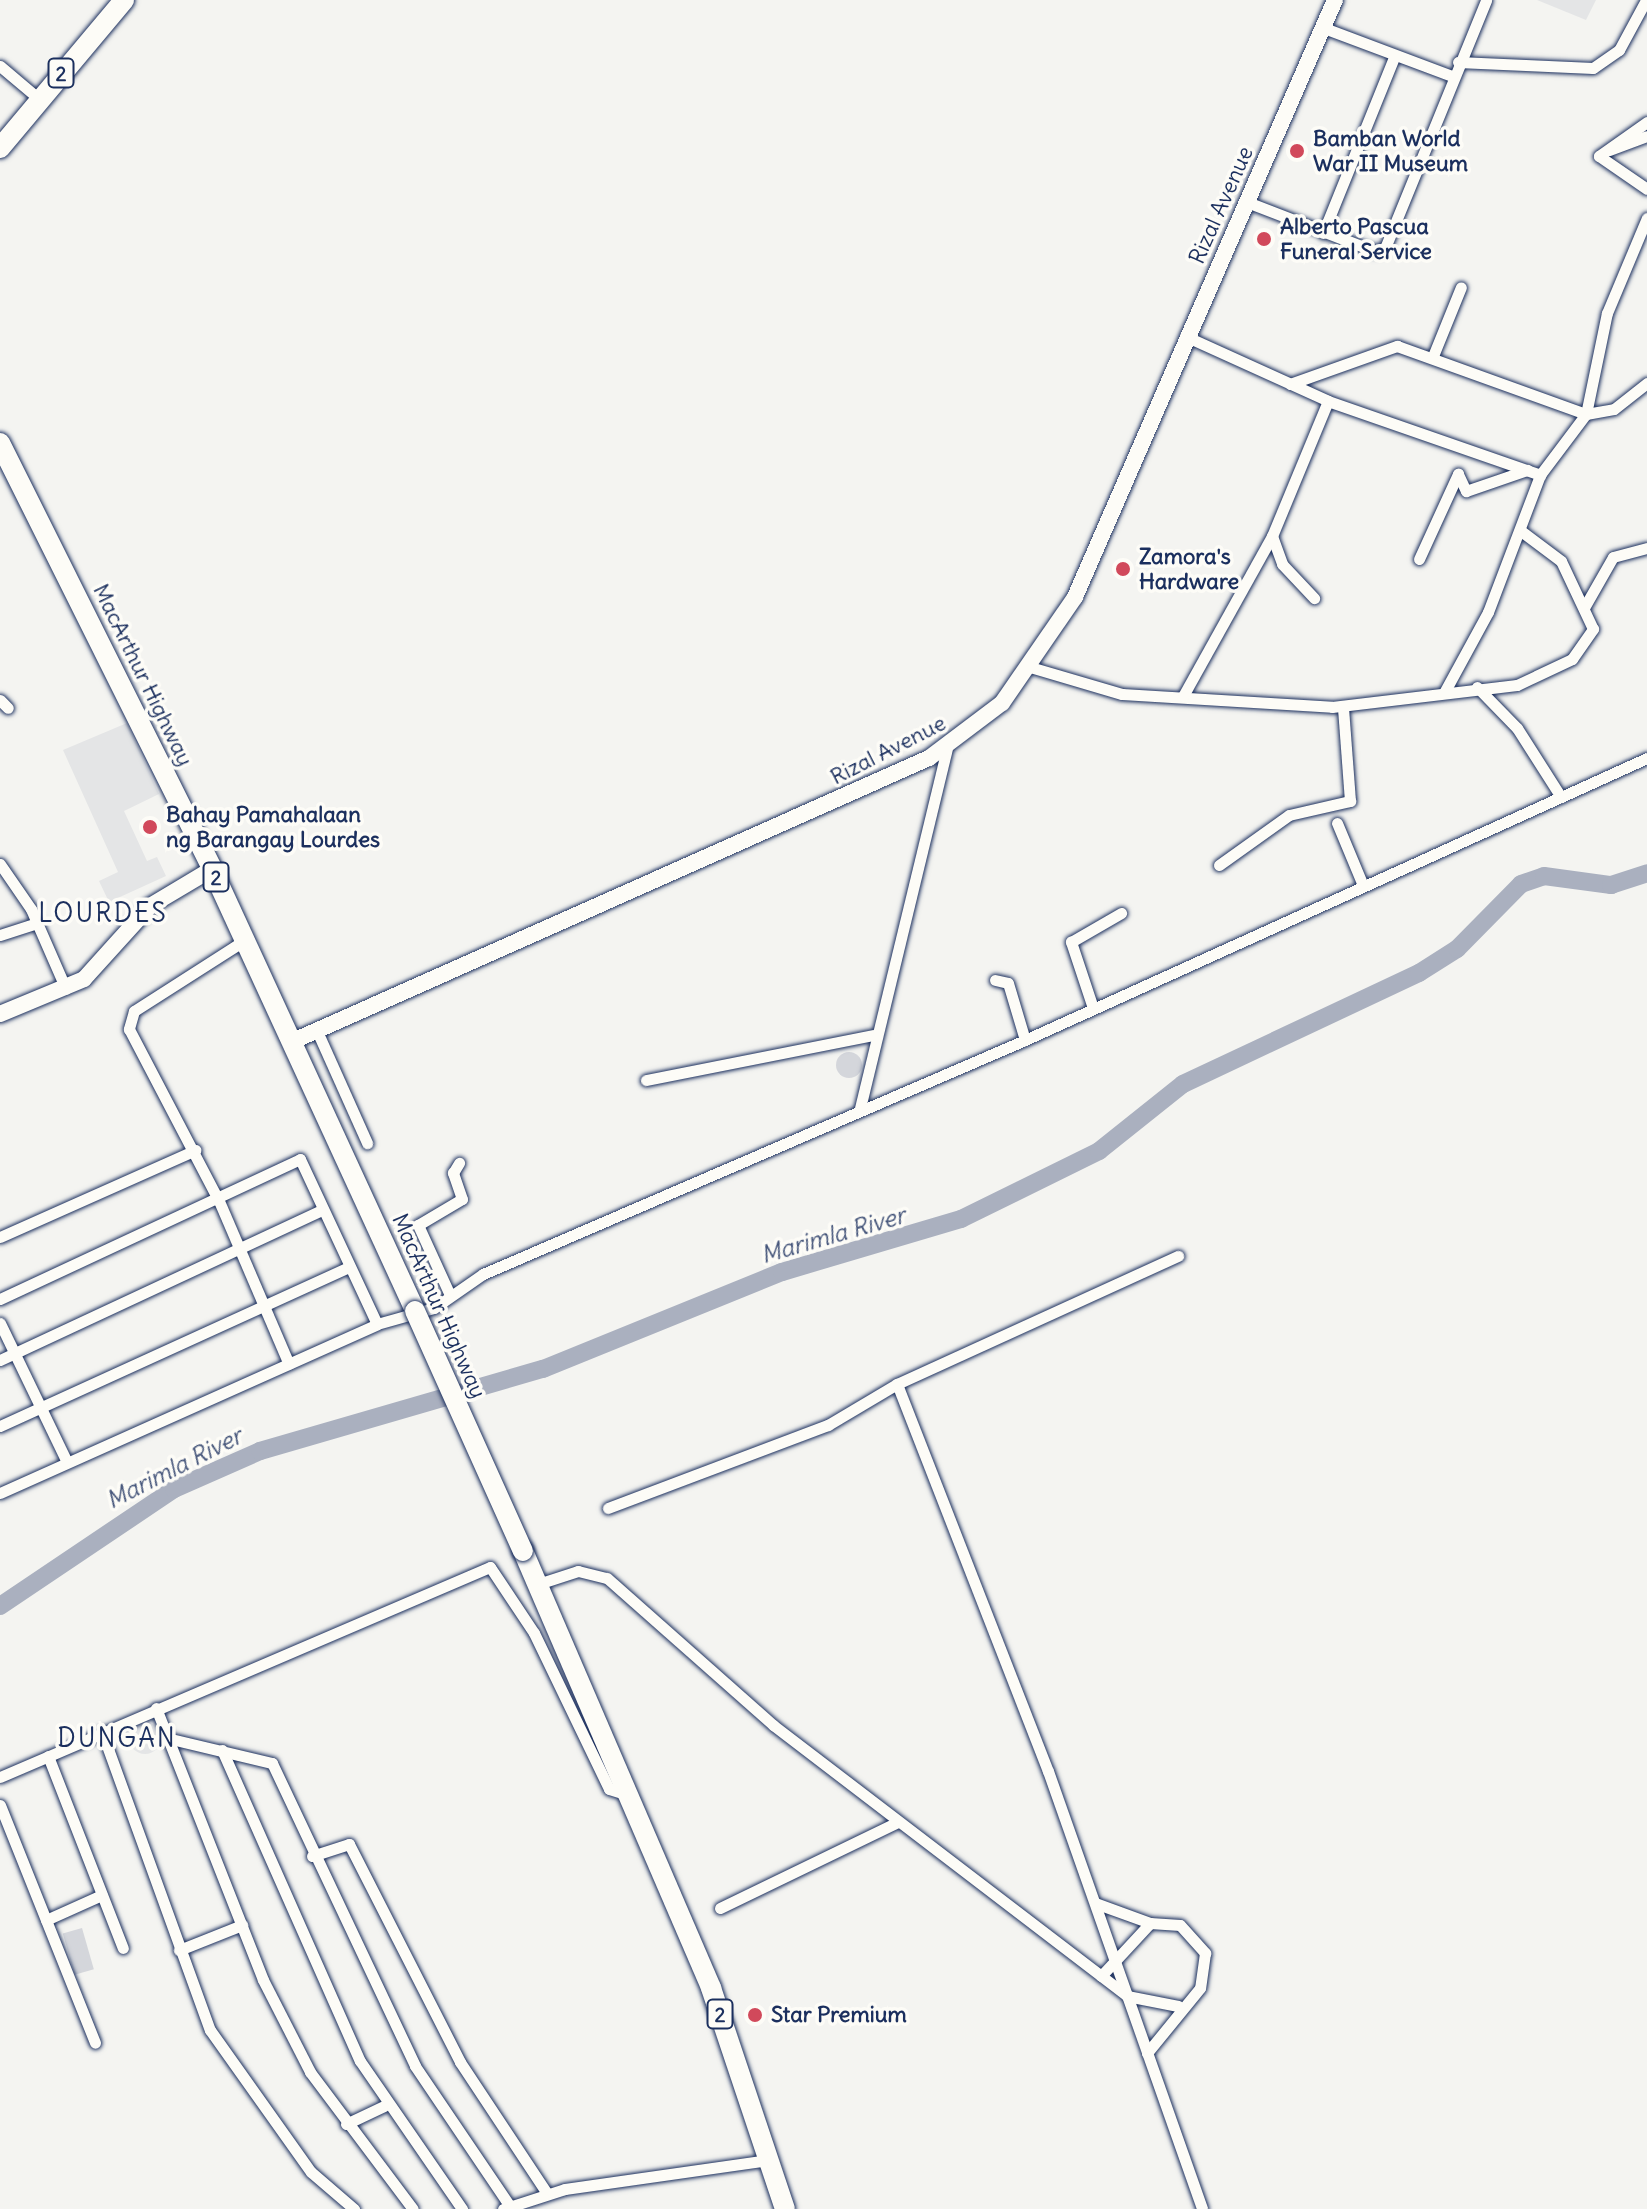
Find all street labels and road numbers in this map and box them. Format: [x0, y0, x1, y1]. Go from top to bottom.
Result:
road number: 2 [47, 57, 75, 89]
street label: Rizal Avenue [1183, 142, 1259, 268]
street label: MacArthur Highway [87, 580, 199, 770]
street label: Rizal Avenue [826, 710, 950, 790]
road number: 2 [202, 861, 230, 893]
street label: MacArthur Highway [386, 1210, 492, 1402]
road number: 2 [706, 1998, 734, 2030]

